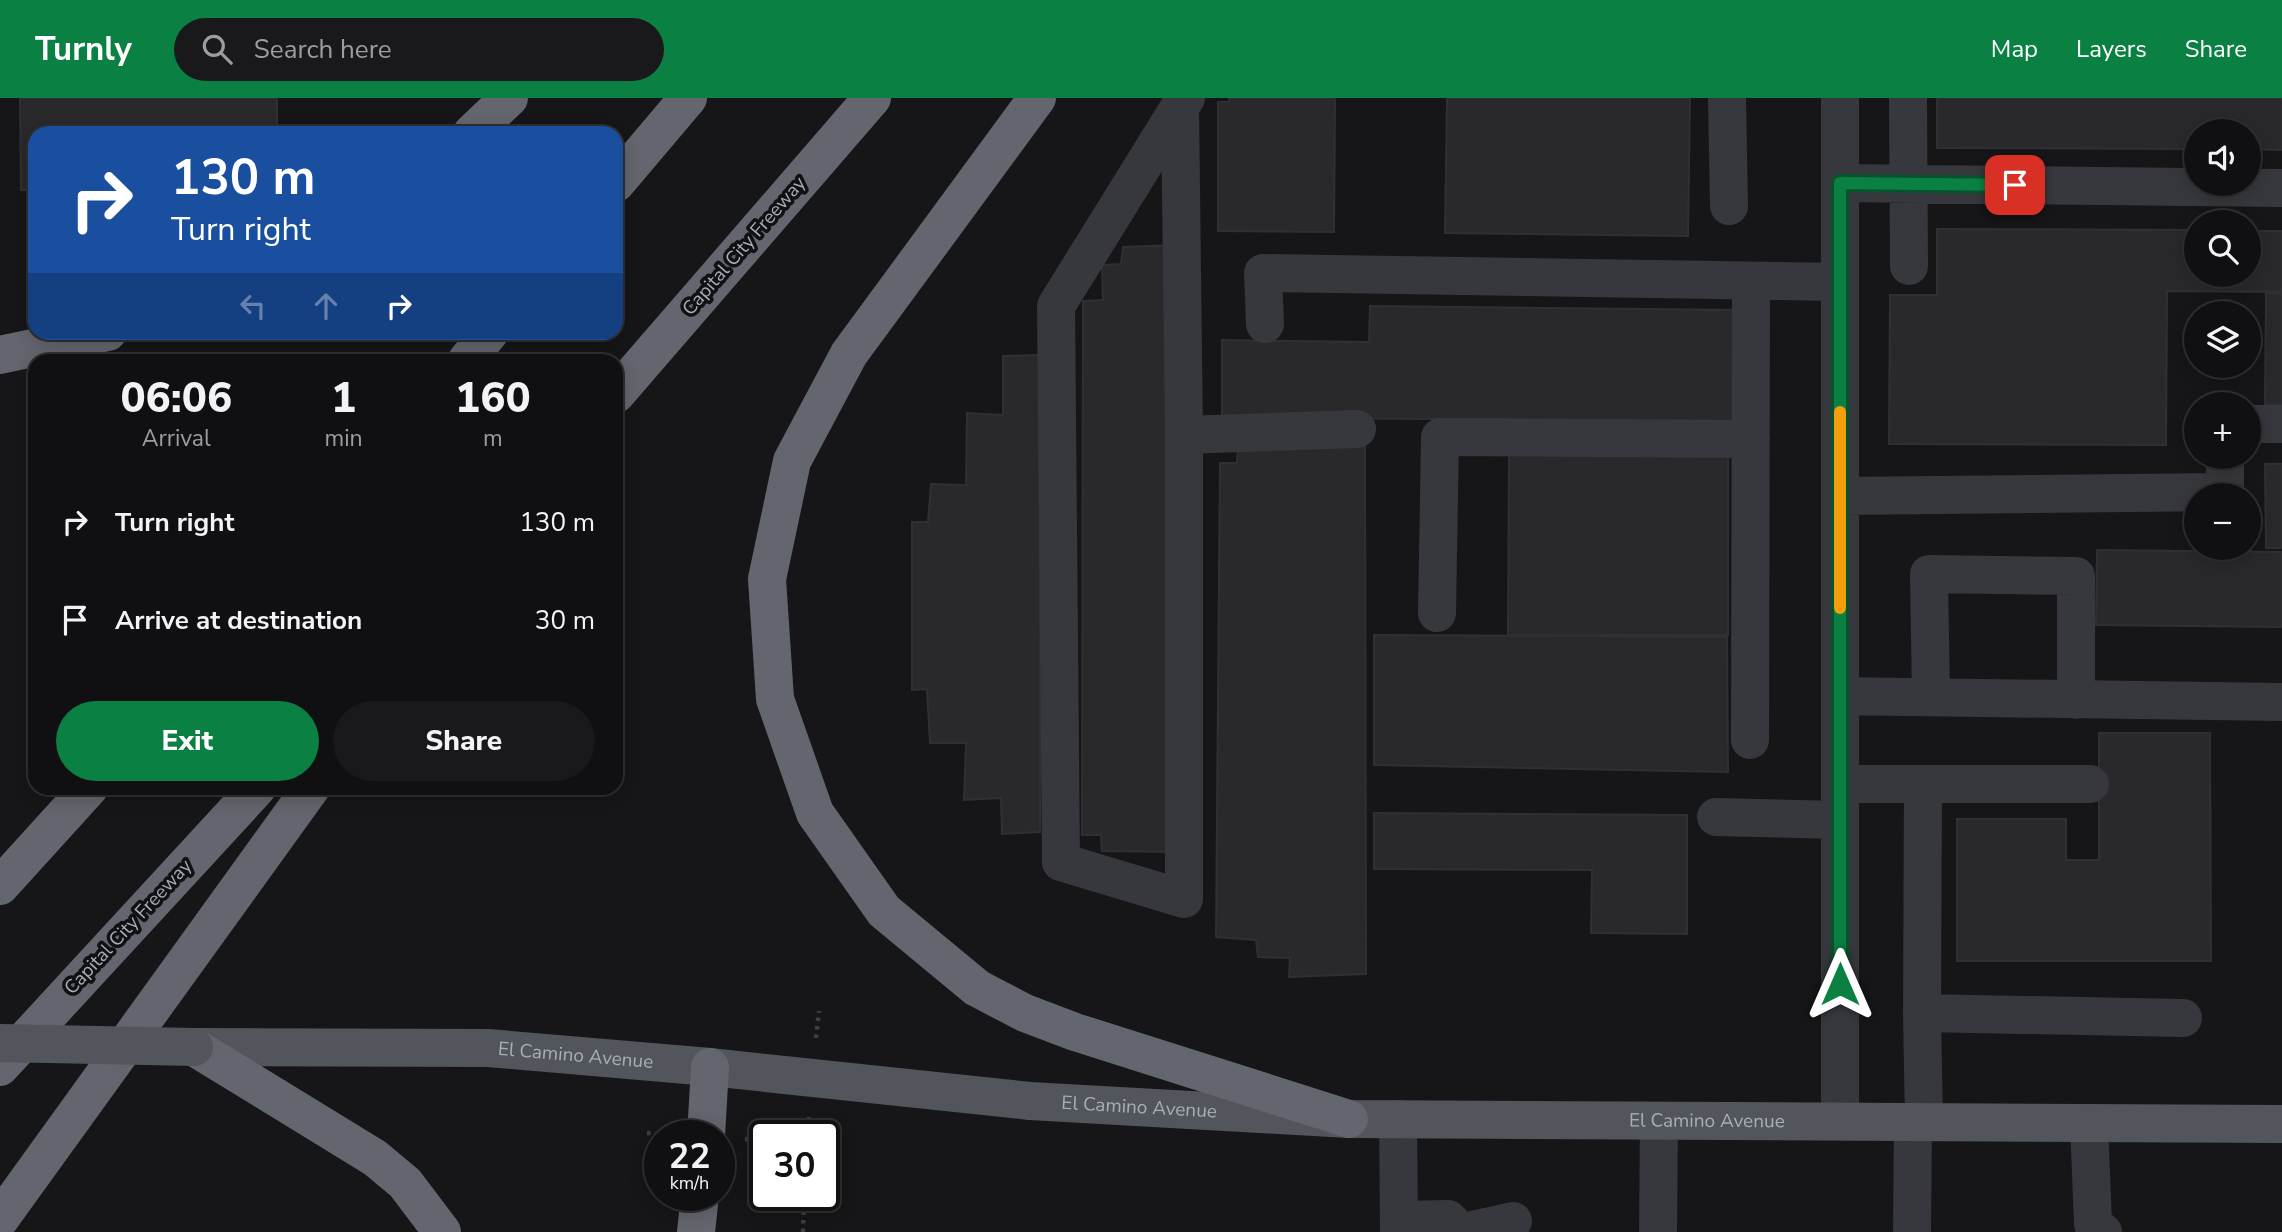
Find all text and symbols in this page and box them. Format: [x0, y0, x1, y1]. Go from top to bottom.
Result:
search box [174, 18, 664, 81]
text: Turnly [35, 27, 132, 72]
icon: search [198, 30, 236, 68]
text: Search here [254, 32, 392, 67]
text: Map [1991, 33, 2038, 65]
text: Layers [2076, 33, 2147, 65]
text: Share [2185, 33, 2247, 65]
map controls [2184, 119, 2261, 560]
button: sound [2184, 119, 2261, 196]
text: 130 m [171, 144, 315, 211]
icon: right [56, 154, 147, 245]
pin [1985, 155, 2045, 215]
icon: arrive [1996, 166, 2034, 204]
street label: Capital City Freeway [676, 171, 812, 321]
text: Turn right [171, 208, 311, 251]
button: search [2184, 210, 2261, 287]
icon: left [234, 287, 272, 325]
icon: ahead [307, 287, 345, 325]
icon: right [380, 287, 418, 325]
button: layers [2184, 301, 2261, 378]
text: 06:06 [120, 370, 232, 427]
text: 1 [331, 370, 356, 427]
text: 160 [455, 370, 531, 427]
button: + [2184, 392, 2261, 469]
text: Arrival [142, 423, 211, 454]
text: min [325, 423, 363, 454]
text: m [483, 423, 503, 454]
button: − [2184, 483, 2261, 560]
icon: right [56, 503, 94, 541]
text: Turn right [115, 505, 234, 540]
text: 130 m [519, 505, 595, 540]
icon: arrive [56, 601, 94, 639]
text: Arrive at destination [115, 603, 362, 638]
text: 30 m [535, 603, 595, 638]
button: Exit [56, 701, 319, 781]
button: Share [333, 701, 595, 781]
street label: Capital City Freeway [58, 853, 198, 1000]
position arrow [1803, 947, 1877, 1021]
street label: El Camino Avenue [497, 1036, 654, 1075]
street label: El Camino Avenue [1061, 1090, 1218, 1125]
street label: El Camino Avenue [1629, 1108, 1785, 1134]
speed limit sign: 30 [749, 1120, 840, 1211]
text: 22 [668, 1133, 711, 1180]
text: km/h [670, 1171, 709, 1195]

